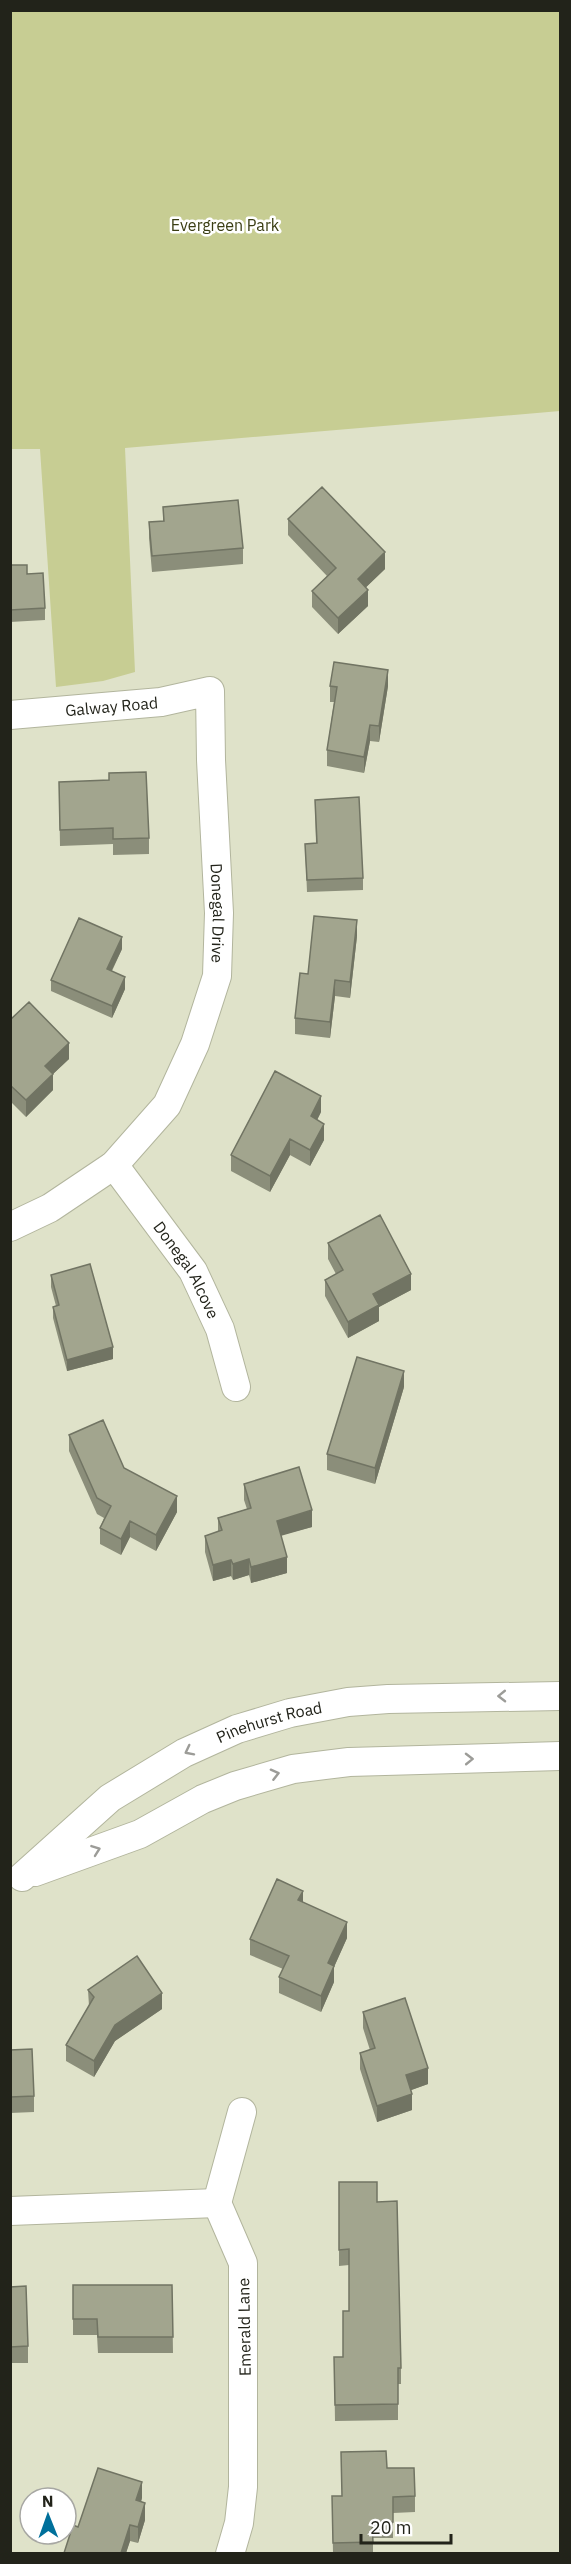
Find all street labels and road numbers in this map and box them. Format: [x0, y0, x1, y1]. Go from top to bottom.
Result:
street label: Galway Road [64, 692, 159, 720]
street label: Donegal Drive [206, 863, 229, 963]
street label: Donegal Alcove [149, 1217, 224, 1322]
street label: Pinehurst Road [213, 1697, 324, 1747]
street label: Emerald Lane [233, 2277, 255, 2376]

